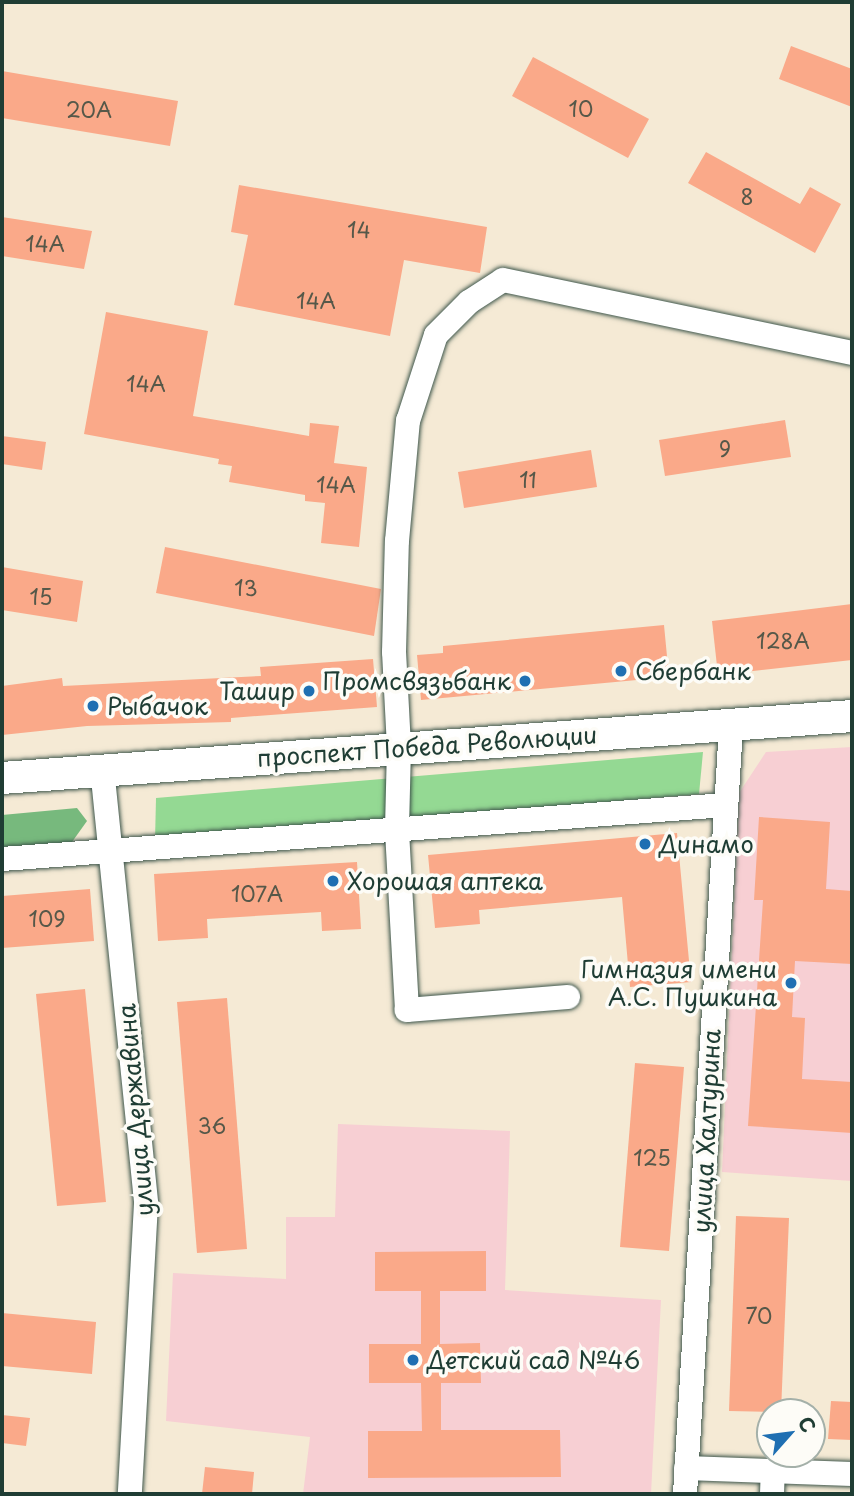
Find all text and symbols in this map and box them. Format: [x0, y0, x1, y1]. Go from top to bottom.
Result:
house number: 10 [569, 95, 593, 121]
house number: 20А [66, 96, 112, 122]
house number: 8 [740, 183, 754, 209]
house number: 14 [347, 216, 371, 242]
house number: 14А [25, 230, 65, 256]
house number: 14А [296, 287, 336, 313]
house number: 14А [126, 370, 166, 396]
house number: 9 [719, 435, 731, 461]
house number: 11 [519, 466, 537, 492]
house number: 14А [316, 471, 356, 497]
house number: 13 [234, 574, 258, 600]
house number: 15 [30, 583, 52, 609]
house number: 128А [756, 627, 810, 653]
place label: Сбербанк [635, 657, 751, 685]
marker: Сбербанк [613, 663, 629, 679]
place label: Промсвязьбанк [323, 667, 511, 695]
marker: Промсвязьбанк [517, 673, 533, 689]
place label: Ташир [219, 677, 295, 705]
marker: Ташир [301, 683, 317, 699]
place label: Рыбачок [107, 692, 208, 720]
marker: Рыбачок [85, 698, 101, 714]
street label: проспект Победа Революции [255, 720, 599, 772]
place label: Динамо [659, 830, 754, 858]
marker: Динамо [637, 836, 653, 852]
place label: Хорошая аптека [347, 867, 544, 895]
marker: Хорошая аптека [325, 873, 341, 889]
house number: 107А [231, 880, 283, 906]
house number: 109 [28, 905, 66, 931]
place label: Гимназия имени А.С. Пушкина [581, 955, 777, 1011]
marker: Гимназия имени А.С. Пушкина [783, 975, 799, 991]
street label: улица Державина [111, 1002, 159, 1218]
street label: улица Халтурина [686, 1028, 726, 1234]
house number: 36 [198, 1112, 226, 1138]
house number: 125 [633, 1144, 671, 1170]
house number: 70 [746, 1302, 772, 1328]
place label: Детский сад №46 [427, 1346, 642, 1374]
marker: Детский сад №46 [405, 1352, 421, 1368]
north arrow [756, 1398, 826, 1468]
text: С [792, 1411, 823, 1437]

